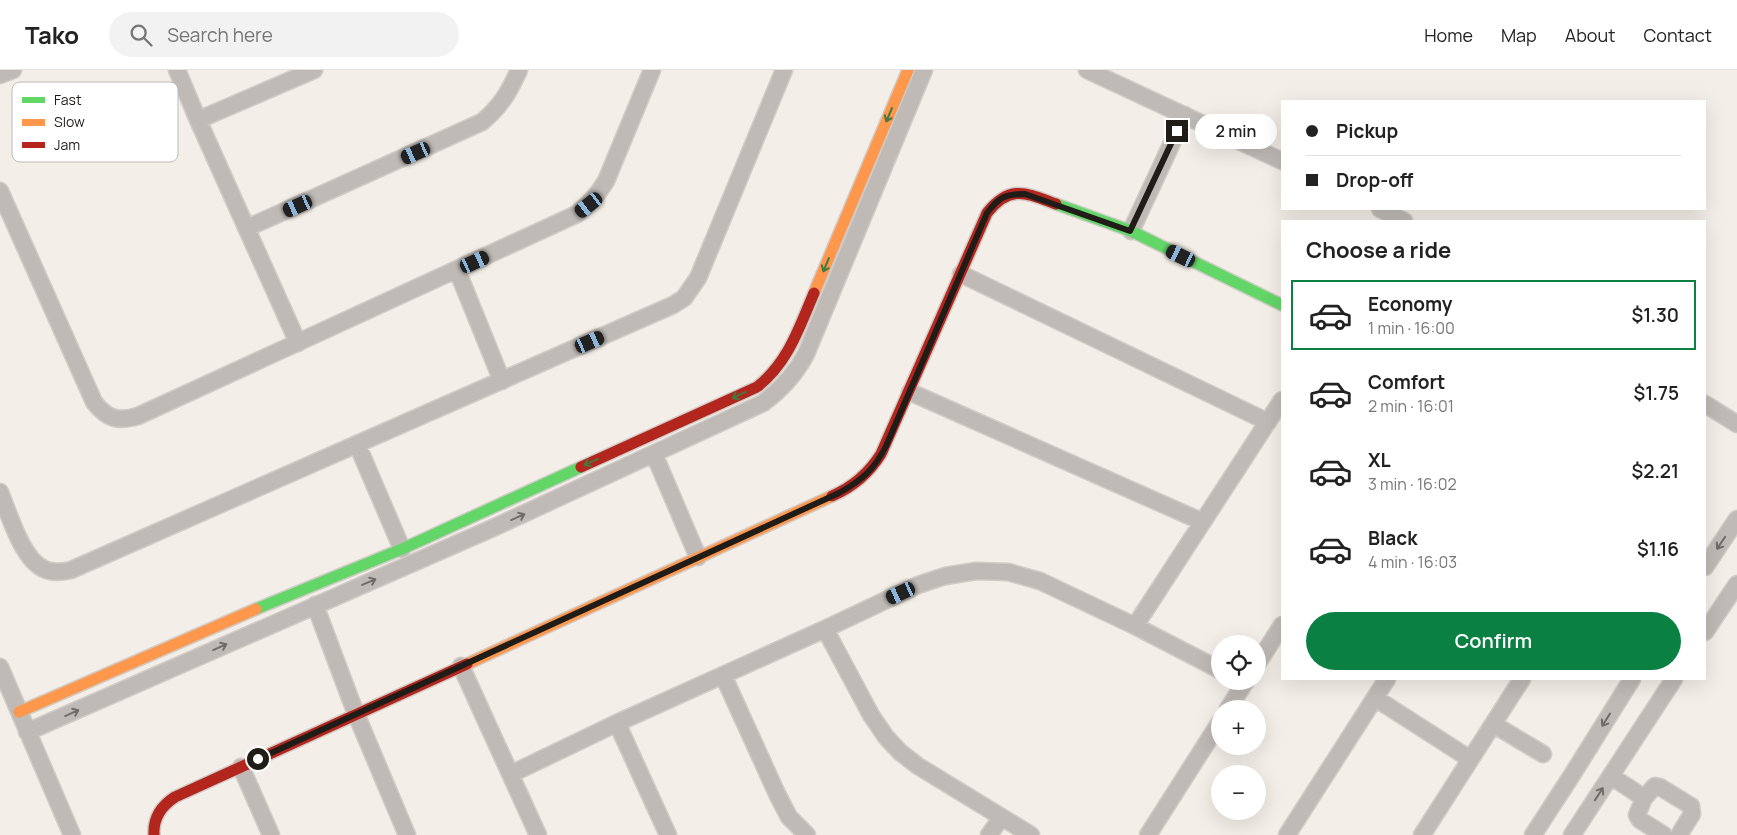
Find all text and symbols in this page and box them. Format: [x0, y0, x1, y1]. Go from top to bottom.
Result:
search box [109, 12, 459, 57]
text: Tako [25, 18, 79, 51]
icon: search [127, 21, 155, 49]
text: Search here [167, 22, 273, 48]
text: Home [1424, 23, 1473, 47]
text: Map [1501, 23, 1537, 47]
text: About [1565, 23, 1615, 47]
text: Contact [1643, 23, 1712, 47]
legend [12, 82, 178, 162]
text: Fast [54, 90, 82, 109]
one-way arrow [884, 107, 894, 122]
text: Slow [54, 112, 85, 131]
callout: 2 min [1194, 114, 1277, 148]
text: Pickup [1336, 118, 1398, 144]
route end [1166, 120, 1188, 142]
text: 2 min [1216, 120, 1256, 142]
text: Jam [54, 135, 80, 154]
car [399, 140, 432, 166]
text: Drop-off [1336, 167, 1413, 193]
car [572, 190, 605, 220]
car [281, 193, 314, 219]
text: Choose a ride [1306, 235, 1451, 265]
car [1164, 243, 1197, 269]
car [458, 249, 491, 275]
one-way arrow [821, 256, 830, 272]
text: Economy [1368, 291, 1452, 317]
icon: car [1308, 293, 1353, 338]
text: $1.30 [1632, 302, 1679, 328]
text: 1 min · 16:00 [1368, 317, 1455, 339]
car [573, 329, 606, 355]
text: Comfort [1368, 369, 1445, 395]
icon: car [1308, 371, 1353, 416]
text: $1.75 [1634, 380, 1679, 406]
one-way arrow [732, 390, 747, 400]
text: 2 min · 16:01 [1368, 395, 1454, 417]
text: XL [1368, 447, 1391, 473]
icon: car [1308, 449, 1353, 494]
one-way arrow [584, 458, 599, 468]
text: $2.21 [1632, 458, 1679, 484]
text: 3 min · 16:02 [1368, 473, 1457, 495]
one-way arrow [510, 512, 525, 521]
text: Black [1368, 525, 1417, 551]
icon: car [1308, 527, 1353, 572]
one-way arrow [1716, 535, 1726, 549]
text: $1.16 [1637, 536, 1679, 562]
text: 4 min · 16:03 [1368, 551, 1457, 573]
one-way arrow [361, 577, 376, 587]
car [884, 580, 917, 606]
button: Confirm [1306, 612, 1681, 670]
map controls [1211, 635, 1266, 820]
button: locate [1211, 635, 1266, 690]
one-way arrow [212, 642, 227, 652]
button: + [1211, 700, 1266, 755]
one-way arrow [64, 707, 79, 717]
one-way arrow [1601, 713, 1611, 727]
route start [247, 748, 269, 770]
button: − [1211, 765, 1266, 820]
one-way arrow [1594, 788, 1604, 802]

